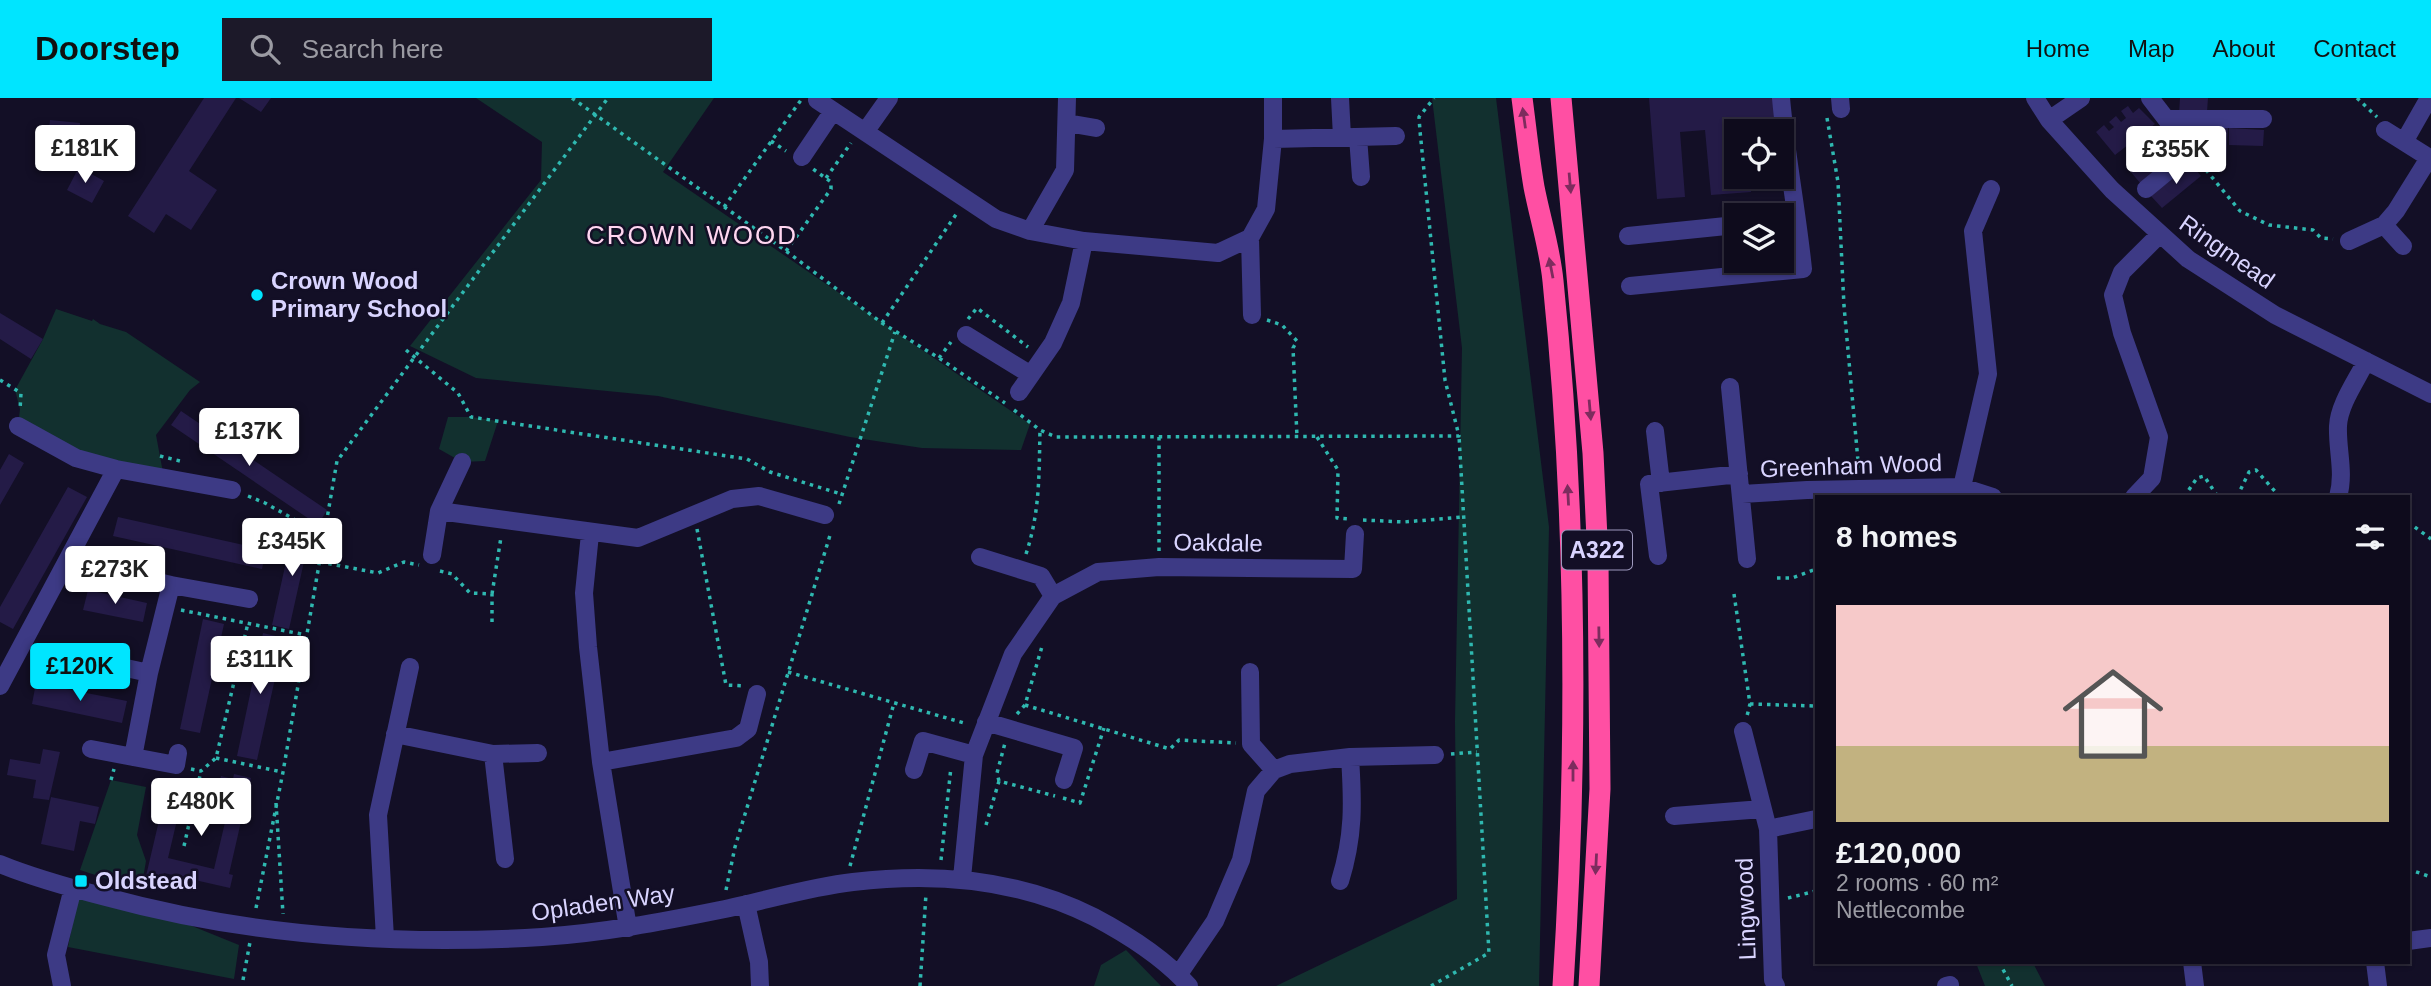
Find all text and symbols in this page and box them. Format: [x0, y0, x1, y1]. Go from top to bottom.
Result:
search box [222, 18, 712, 81]
text: Doorstep [35, 30, 180, 67]
icon: search [246, 30, 284, 68]
text: Search here [302, 34, 444, 64]
text: Home [2026, 35, 2090, 62]
text: Map [2128, 35, 2175, 62]
text: About [2213, 35, 2275, 62]
text: Contact [2313, 35, 2396, 62]
one-way arrow [1519, 107, 1530, 129]
map controls [1724, 119, 1794, 273]
button: locate [1724, 119, 1794, 189]
pin: £181K [36, 126, 134, 185]
pin: £355K [2127, 126, 2225, 186]
text: £181K [51, 135, 119, 161]
text: £355K [2142, 136, 2210, 162]
one-way arrow [1565, 172, 1576, 194]
button: layers [1724, 203, 1794, 273]
street label: Ringmead [2175, 209, 2280, 294]
district label: CROWN WOOD [586, 220, 798, 250]
one-way arrow [1545, 257, 1556, 279]
place label: Crown Wood Primary School [271, 267, 447, 322]
marker: Crown Wood Primary School [249, 287, 265, 303]
one-way arrow [1585, 399, 1596, 421]
pin: £137K [200, 408, 298, 468]
text: £137K [215, 418, 283, 444]
street label: Greenham Wood [1759, 449, 1943, 482]
one-way arrow [1563, 483, 1574, 505]
pin: £345K [243, 518, 341, 578]
icon: filters [2351, 518, 2389, 556]
text: 8 homes [1836, 520, 1958, 553]
text: £345K [258, 528, 326, 554]
street label: Oakdale [1173, 528, 1263, 557]
road number: A322 [1562, 530, 1632, 570]
pin: £273K [66, 546, 164, 606]
text: £273K [81, 556, 149, 582]
one-way arrow [1593, 626, 1605, 648]
pin: £311K [211, 636, 309, 696]
pin: £120K [31, 644, 129, 703]
text: £311K [227, 646, 293, 672]
icon: home [2050, 651, 2176, 777]
text: £120K [46, 653, 114, 679]
one-way arrow [1567, 760, 1579, 782]
pin: £480K [152, 778, 250, 838]
text: £480K [167, 788, 235, 814]
text: £120,000 [1836, 836, 1961, 869]
one-way arrow [1591, 854, 1602, 876]
street label: Lingwood [1730, 857, 1761, 961]
place label: Oldstead [95, 867, 198, 894]
text: 2 rooms · 60 m² [1836, 870, 1998, 896]
marker: Oldstead [73, 873, 89, 889]
street label: Opladen Way [529, 879, 676, 926]
text: Nettlecombe [1836, 897, 1965, 923]

